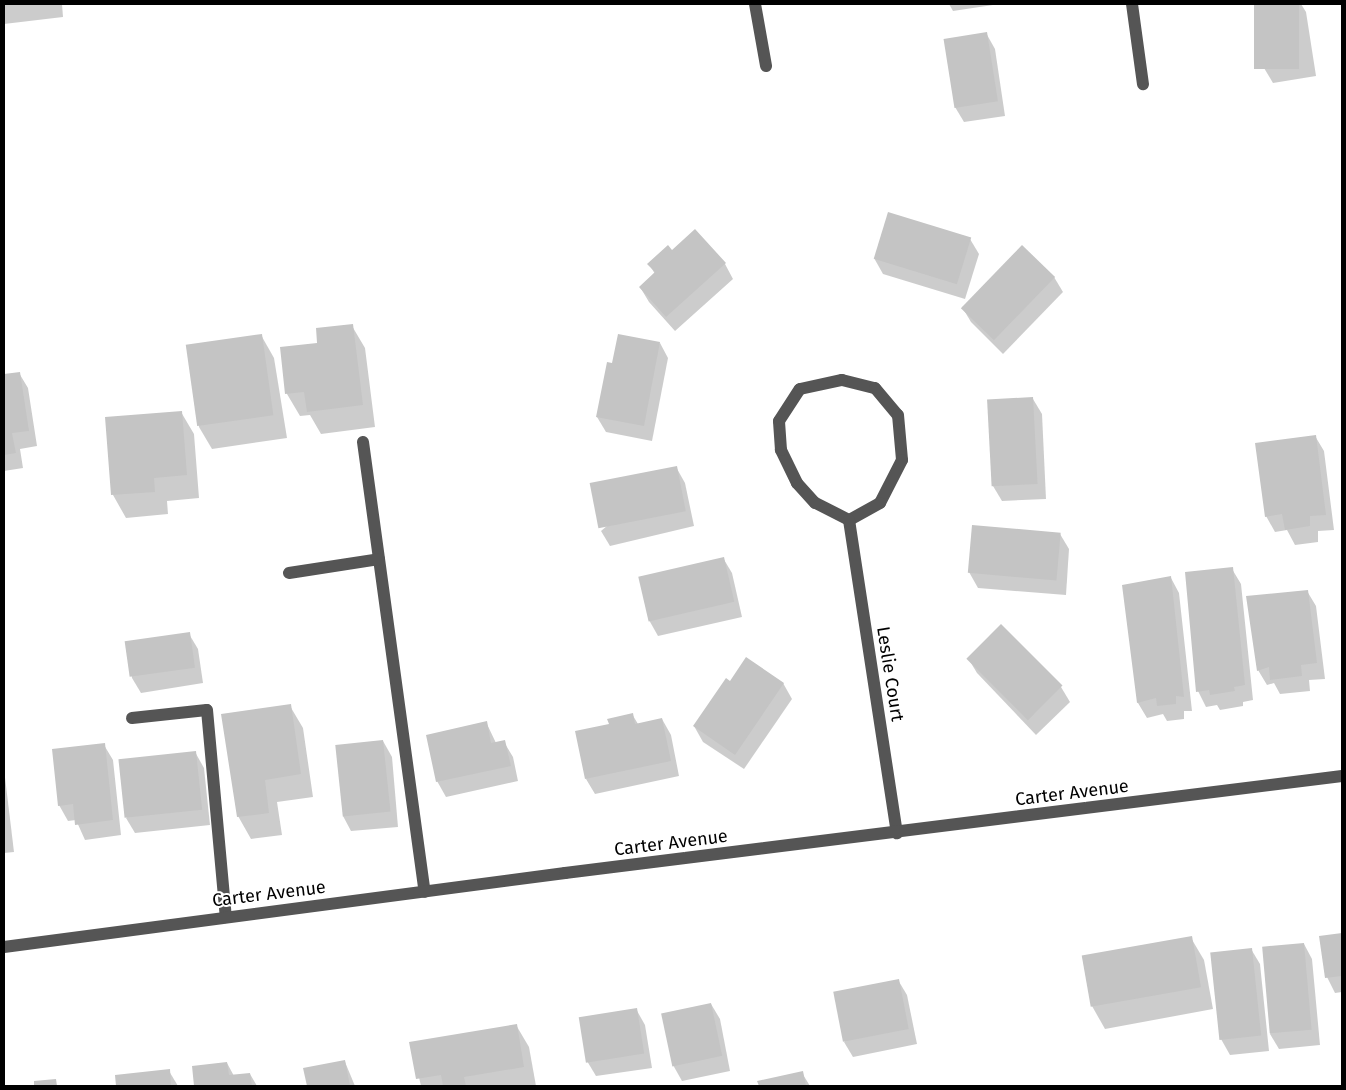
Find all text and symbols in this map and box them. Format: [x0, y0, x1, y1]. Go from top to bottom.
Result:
street label: Leslie Court [872, 625, 908, 723]
street label: Carter Avenue [1014, 775, 1130, 811]
street label: Carter Avenue [613, 825, 729, 861]
street label: Carter Avenue [211, 876, 327, 912]

